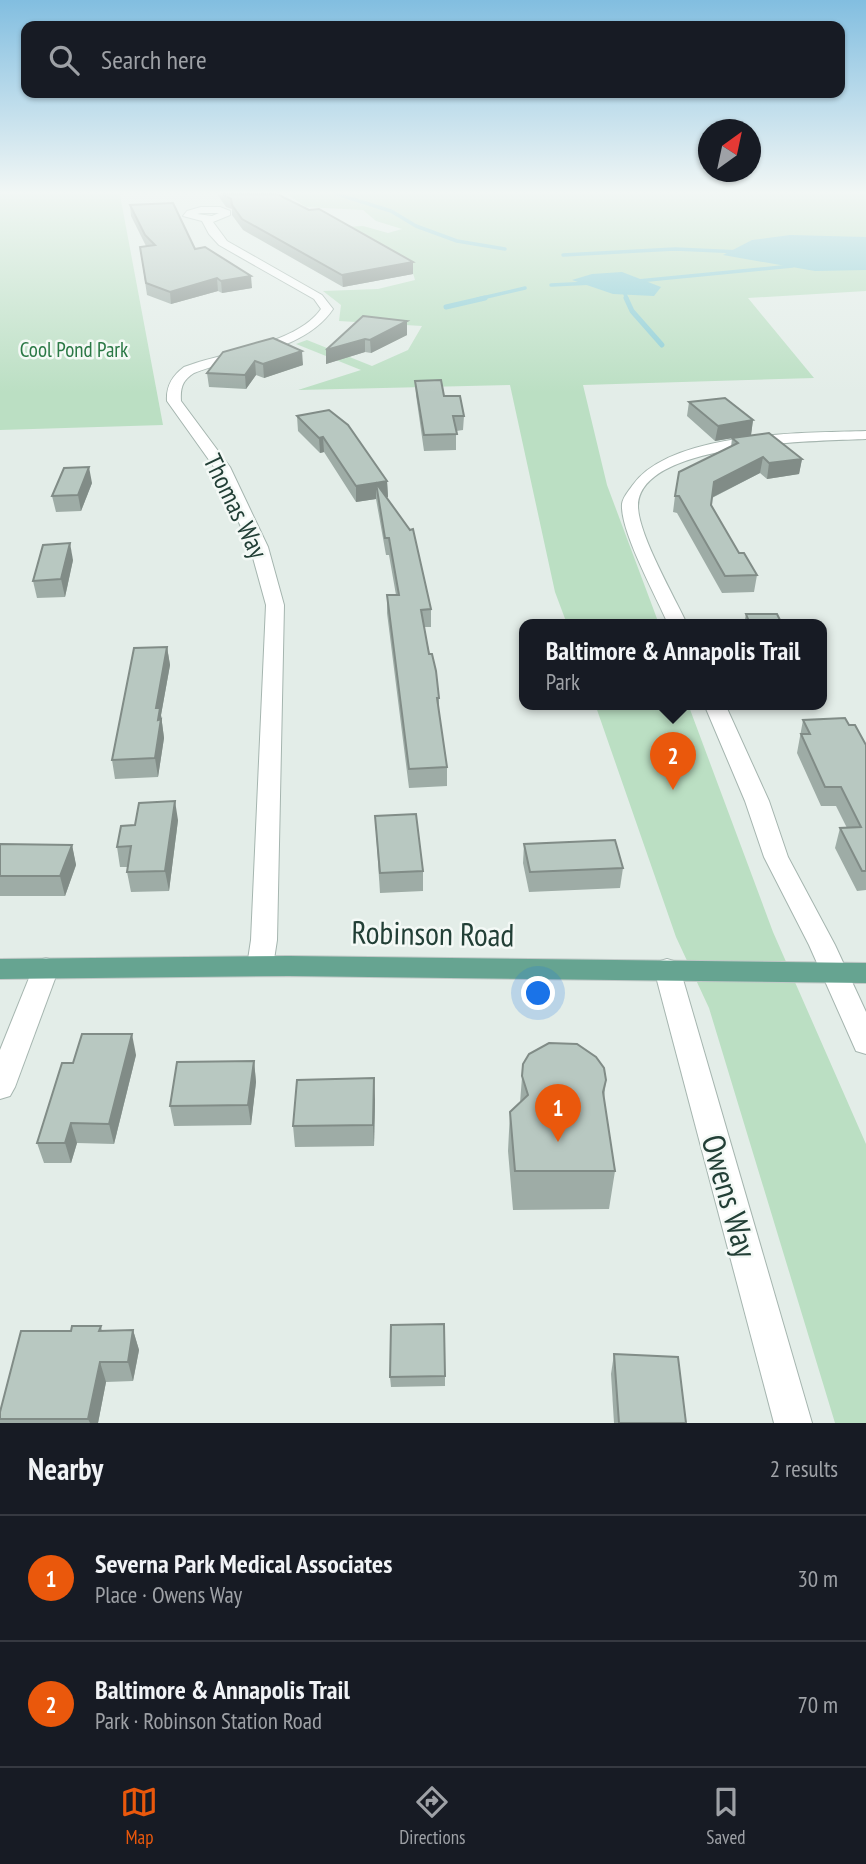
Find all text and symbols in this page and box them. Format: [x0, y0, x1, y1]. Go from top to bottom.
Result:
search box [21, 21, 845, 98]
icon: search [45, 41, 83, 79]
text: Search here [101, 43, 207, 76]
north arrow [698, 119, 761, 182]
park label: Cool Pond Park [20, 336, 128, 363]
street label: Thomas Way [197, 448, 276, 564]
popup [519, 619, 827, 710]
text: Baltimore & Annapolis Trail [546, 634, 800, 667]
text: Park [546, 667, 580, 696]
pin: 2 [650, 732, 696, 790]
street label: Robinson Road [351, 911, 515, 955]
your location [521, 976, 555, 1010]
pin: 1 [535, 1084, 581, 1142]
street label: Owens Way [692, 1130, 768, 1262]
text: Nearby [28, 1449, 103, 1488]
text: 2 results [770, 1454, 838, 1483]
text: Severna Park Medical Associates [95, 1547, 392, 1580]
text: 1 [46, 1564, 57, 1593]
text: 30 m [797, 1564, 838, 1593]
text: Place · Owens Way [95, 1580, 242, 1609]
text: Baltimore & Annapolis Trail [95, 1673, 350, 1706]
text: 2 [46, 1690, 57, 1719]
text: 70 m [797, 1690, 838, 1719]
text: Park · Robinson Station Road [95, 1706, 322, 1735]
tab: Map [120, 1783, 158, 1849]
tab: Directions [399, 1783, 465, 1849]
tab: Saved [706, 1783, 746, 1849]

